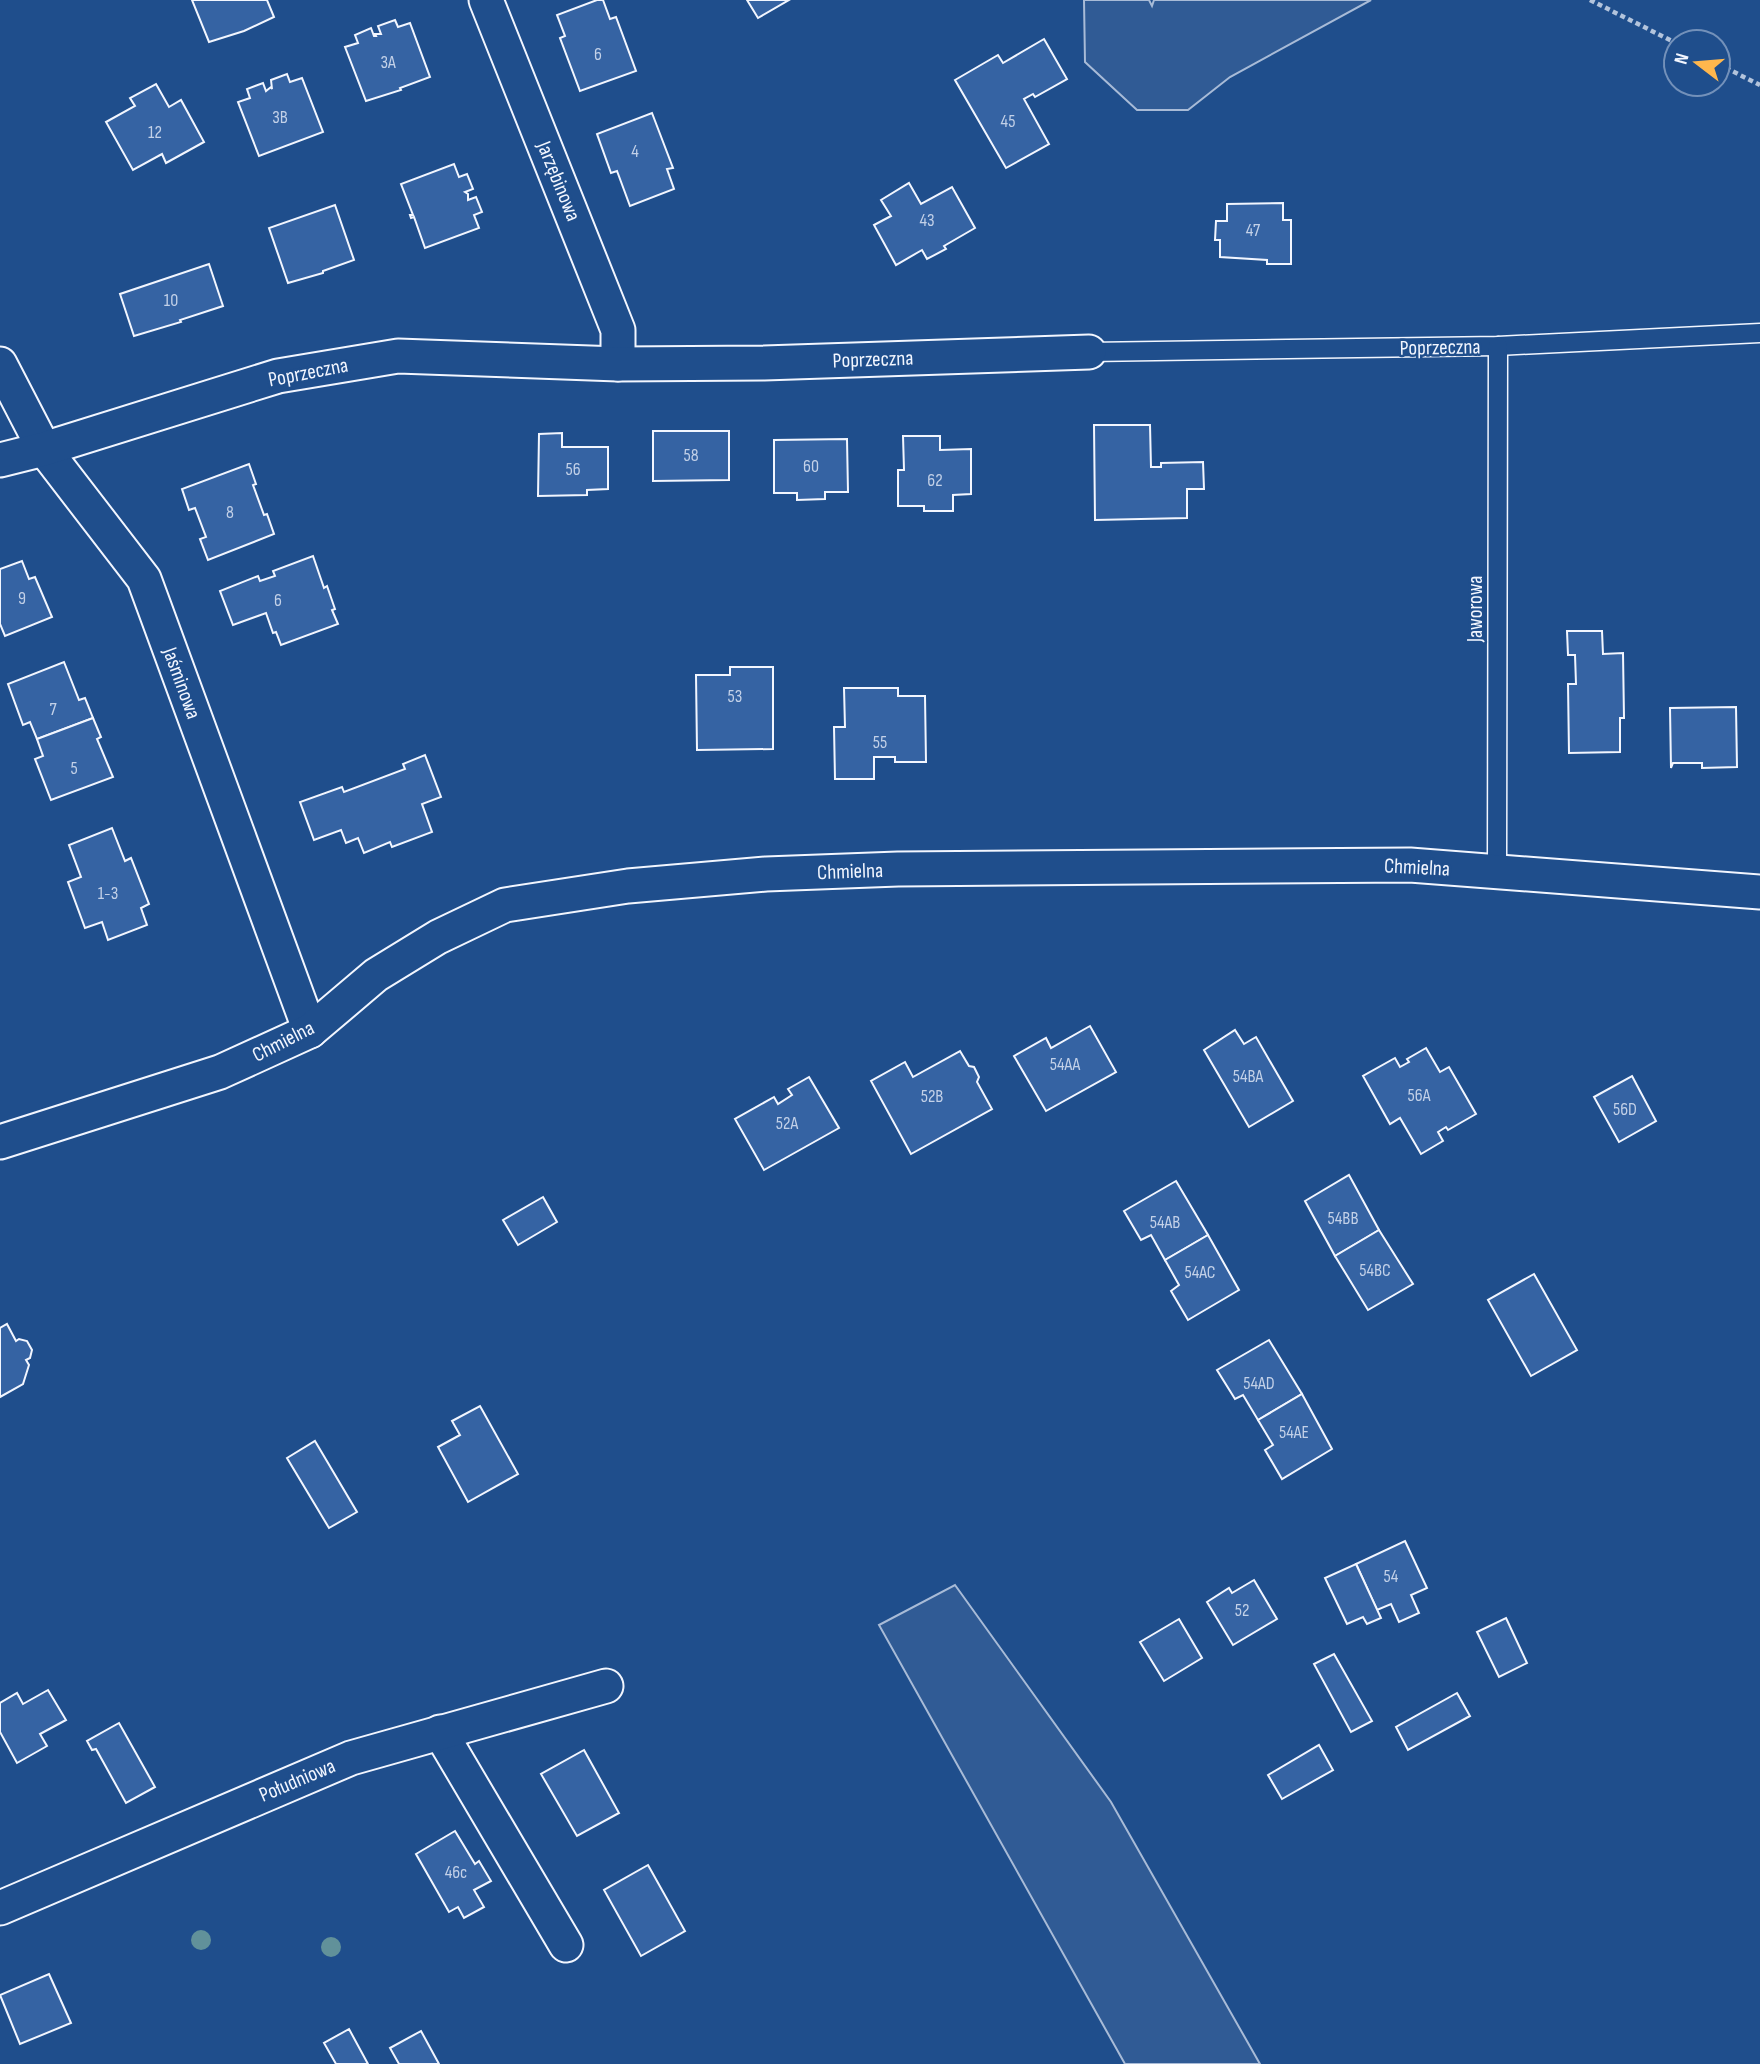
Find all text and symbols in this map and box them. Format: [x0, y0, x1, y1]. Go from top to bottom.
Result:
north arrow [1662, 28, 1732, 98]
house number: 6 [594, 44, 602, 65]
text: N [1670, 51, 1695, 67]
house number: 3A [380, 52, 396, 73]
house number: 3B [272, 107, 288, 128]
house number: 45 [1001, 111, 1015, 132]
house number: 12 [148, 122, 162, 143]
street label: Jarzębinowa [531, 137, 586, 225]
house number: 4 [631, 141, 639, 162]
house number: 43 [919, 210, 935, 231]
house number: 47 [1246, 220, 1261, 241]
house number: 10 [164, 290, 178, 311]
street label: Poprzeczna [1399, 334, 1481, 361]
street label: Poprzeczna [832, 346, 914, 373]
street label: Poprzeczna [266, 353, 350, 392]
house number: 58 [683, 445, 699, 466]
house number: 60 [803, 456, 819, 477]
house number: 56 [565, 459, 581, 480]
house number: 62 [927, 470, 943, 491]
house number: 8 [226, 502, 234, 523]
street label: Jaworowa [1463, 576, 1488, 643]
house number: 9 [18, 588, 26, 609]
house number: 6 [274, 590, 282, 611]
street label: Jaśminowa [157, 643, 206, 722]
house number: 53 [728, 686, 742, 707]
house number: 7 [49, 699, 57, 720]
house number: 55 [873, 732, 887, 753]
house number: 5 [70, 758, 78, 779]
street label: Chmielna [1383, 853, 1451, 882]
street label: Chmielna [817, 858, 883, 885]
house number: 1-3 [98, 883, 118, 904]
street label: Chmielna [248, 1015, 318, 1068]
house number: 54AA [1050, 1054, 1081, 1075]
house number: 54BA [1233, 1066, 1264, 1087]
house number: 56A [1408, 1085, 1431, 1106]
house number: 52B [921, 1086, 943, 1107]
house number: 56D [1613, 1099, 1637, 1120]
house number: 52A [776, 1113, 798, 1134]
house number: 54BB [1328, 1208, 1358, 1229]
house number: 54AB [1150, 1212, 1180, 1233]
house number: 54BC [1359, 1260, 1391, 1281]
house number: 54AC [1184, 1262, 1216, 1283]
house number: 54AD [1243, 1373, 1275, 1394]
house number: 54AE [1279, 1422, 1309, 1443]
house number: 54 [1384, 1566, 1399, 1587]
house number: 52 [1235, 1600, 1249, 1621]
street label: Południowa [255, 1753, 339, 1808]
house number: 46c [445, 1862, 467, 1883]

